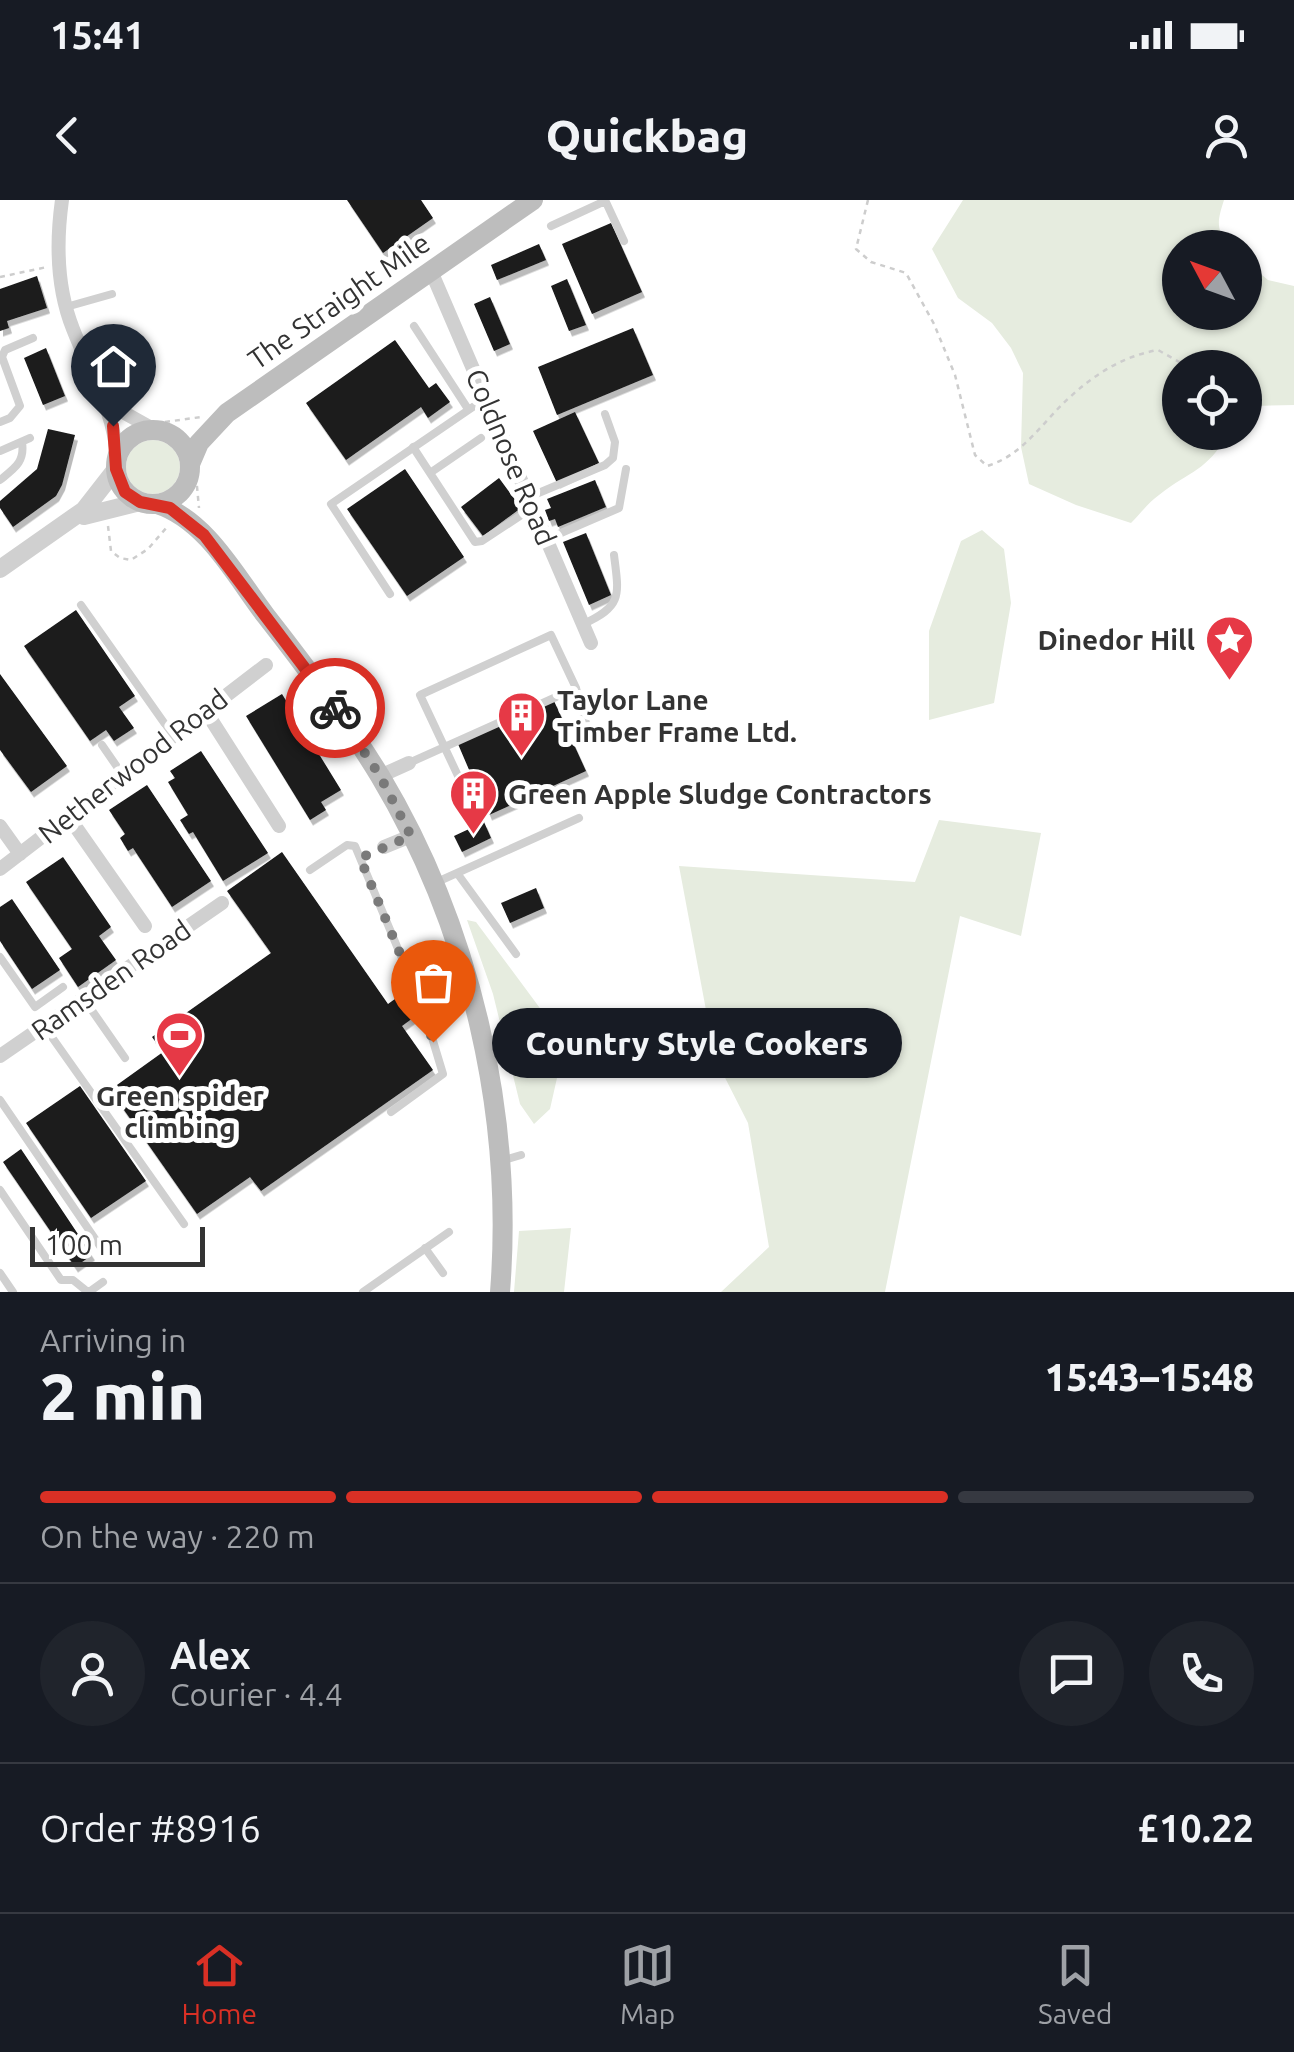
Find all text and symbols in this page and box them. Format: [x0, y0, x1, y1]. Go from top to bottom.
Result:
text: 15:41 [50, 14, 145, 56]
icon: back [40, 108, 95, 163]
icon: person [1199, 108, 1254, 163]
text: Quickbag [546, 110, 748, 161]
street label: The Straight Mile [242, 226, 435, 375]
north arrow [1162, 230, 1262, 330]
map controls [1162, 230, 1262, 450]
pin [71, 324, 156, 427]
icon: home [86, 339, 141, 394]
button: locate [1162, 350, 1262, 450]
street label: Coldnose Road [460, 364, 562, 549]
place icon: Dinedor Hill [1204, 614, 1256, 682]
place label: Dinedor Hill [1037, 624, 1195, 655]
courier [285, 658, 385, 758]
icon: bike [308, 681, 363, 736]
street label: Netherwood Road [32, 682, 233, 849]
place label: Taylor Lane Timber Frame Ltd. [557, 684, 797, 747]
building icon: Taylor Lane Timber Frame Ltd. [496, 690, 548, 758]
building icon: Green Apple Sludge Contractors [447, 768, 499, 836]
place label: Green Apple Sludge Contractors [508, 778, 932, 809]
street label: Ramsden Road [25, 913, 196, 1046]
pin [391, 940, 476, 1043]
icon: bag [406, 955, 461, 1010]
callout: Country Style Cookers [493, 1007, 903, 1077]
sports icon: Green spider climbing [154, 1010, 206, 1078]
text: Country Style Cookers [526, 1025, 868, 1061]
place label: Green spider climbing [96, 1080, 265, 1143]
scale bar [30, 1222, 205, 1266]
text: 100 m [45, 1229, 123, 1260]
text: Arriving in [40, 1322, 186, 1358]
text: 15:43–15:48 [1045, 1356, 1254, 1398]
text: 2 min [40, 1359, 205, 1432]
text: On the way · 220 m [40, 1518, 315, 1554]
button: person [40, 1621, 145, 1726]
button: chat [1019, 1621, 1124, 1726]
button: phone [1149, 1621, 1254, 1726]
text: Alex [170, 1634, 251, 1676]
text: Courier · 4.4 [170, 1676, 343, 1712]
text: Order #8916 [40, 1807, 261, 1849]
text: £10.22 [1137, 1807, 1254, 1849]
tab: Home [181, 1938, 257, 2029]
tab: Map [620, 1938, 675, 2029]
tab: Saved [1038, 1938, 1113, 2029]

